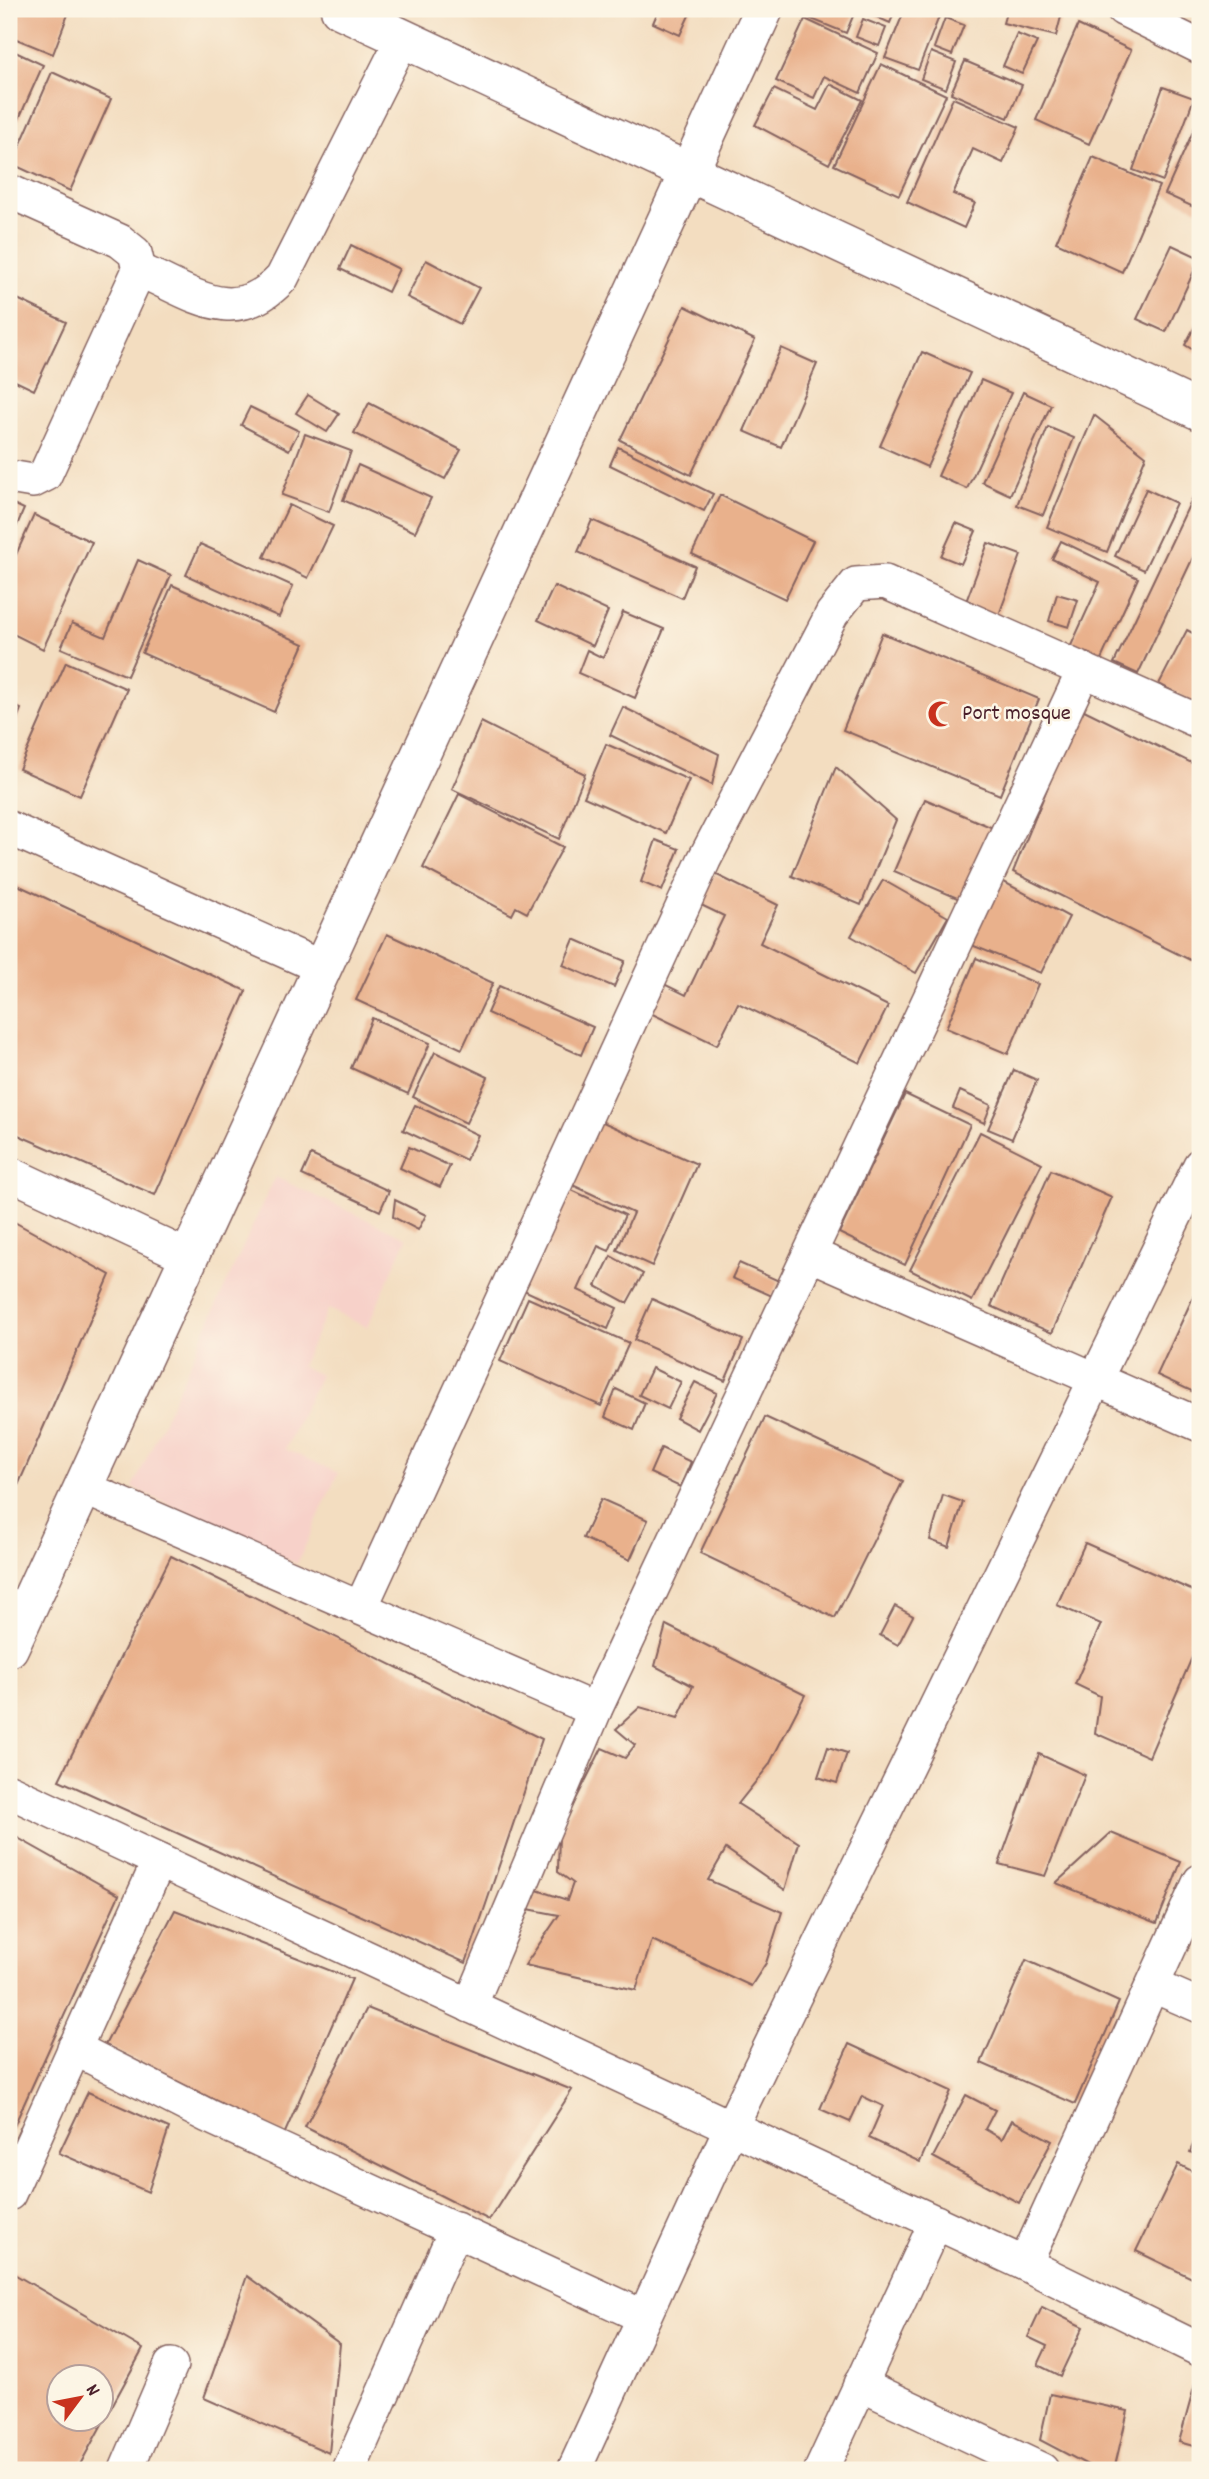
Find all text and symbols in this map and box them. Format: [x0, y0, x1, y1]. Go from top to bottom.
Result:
place label: Port mosque [962, 698, 1071, 731]
mosque icon: Port mosque [926, 699, 956, 729]
north arrow [46, 2364, 116, 2434]
text: N [78, 2380, 105, 2402]

